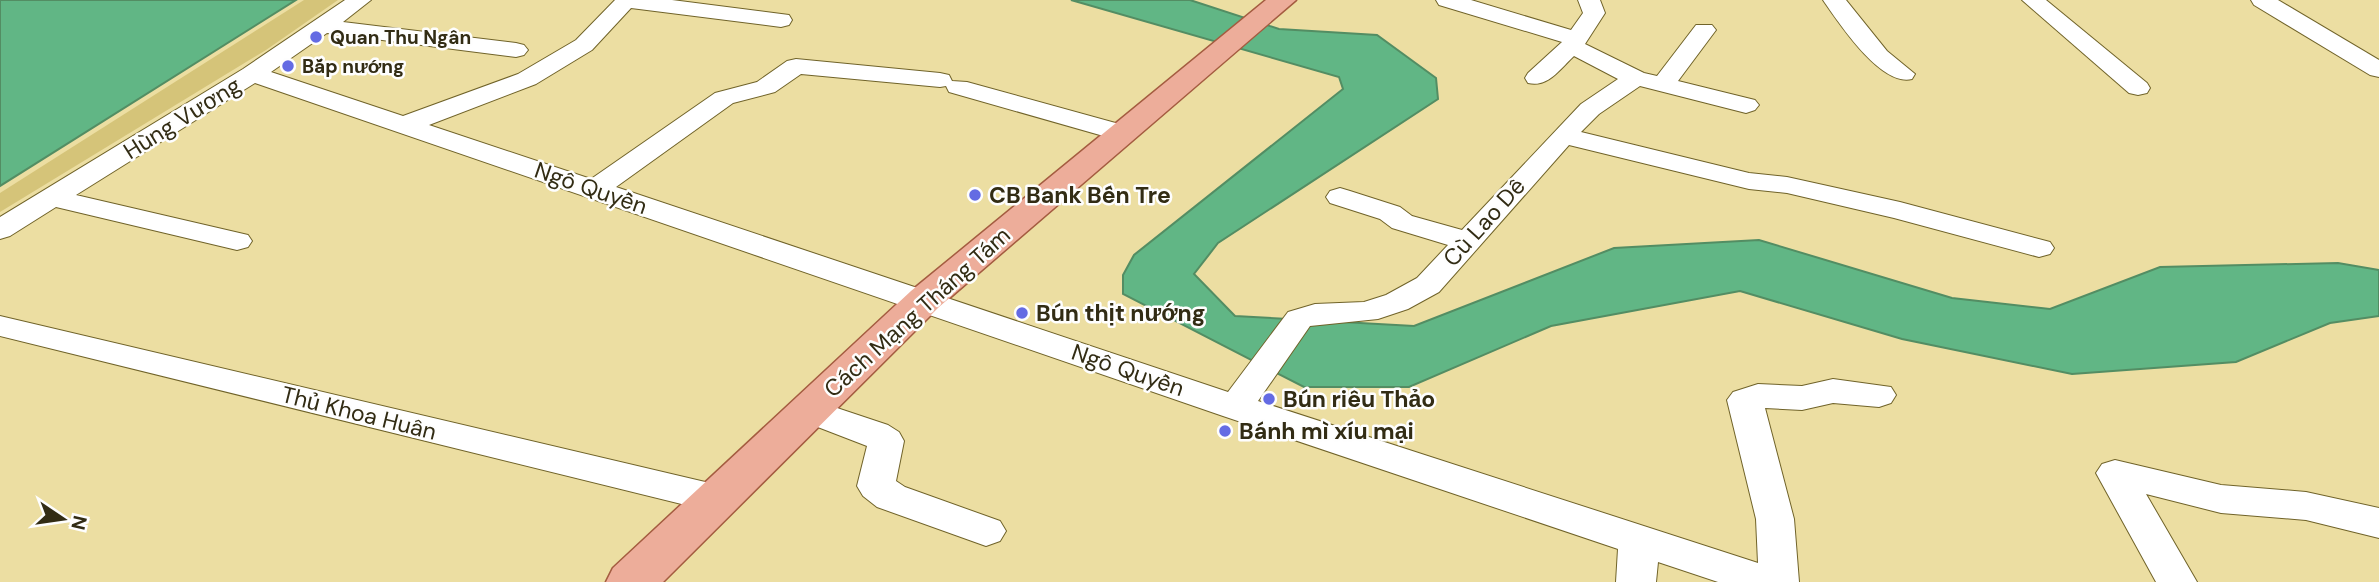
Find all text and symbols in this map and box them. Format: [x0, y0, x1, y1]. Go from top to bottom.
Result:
place label: Quan Thu Ngân [330, 25, 471, 50]
marker: Quan Thu Ngân [308, 29, 324, 45]
place label: Bắp nướng [302, 54, 404, 79]
marker: Bắp nướng [280, 58, 296, 74]
street label: Hùng Vương [118, 70, 246, 166]
street label: Ngô Quyền [531, 155, 651, 221]
street label: Cù Lao Dê [1436, 171, 1532, 273]
place label: CB Bank Bến Tre [989, 180, 1171, 210]
marker: CB Bank Bến Tre [967, 187, 983, 203]
street label: Cách Mạng Tháng Tám [817, 220, 1017, 404]
place label: Bún thịt nướng [1036, 298, 1205, 328]
marker: Bún thịt nướng [1014, 305, 1030, 321]
street label: Ngô Quyền [1068, 337, 1188, 403]
street label: Thủ Khoa Huân [278, 379, 440, 447]
place label: Bún riêu Thảo [1283, 384, 1435, 414]
marker: Bún riêu Thảo [1261, 391, 1277, 407]
place label: Bánh mì xíu mại [1239, 416, 1414, 446]
marker: Bánh mì xíu mại [1217, 423, 1233, 439]
north arrow [28, 484, 98, 554]
text: N [65, 513, 93, 532]

